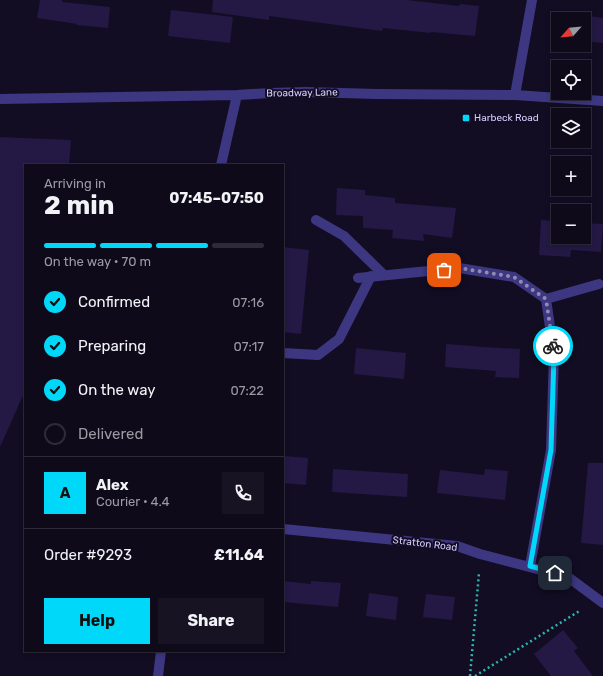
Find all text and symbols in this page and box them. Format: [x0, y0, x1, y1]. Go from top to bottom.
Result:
north arrow [551, 12, 591, 52]
map controls [551, 12, 591, 244]
button: locate [551, 60, 591, 100]
street label: Broadway Lane [266, 86, 338, 100]
button: layers [551, 108, 591, 148]
place label: Harbeck Road [474, 112, 539, 124]
marker: Harbeck Road [461, 113, 471, 123]
button: + [551, 156, 591, 196]
text: Arriving in [44, 176, 106, 191]
text: 07:45–07:50 [169, 189, 264, 207]
text: 2 min [44, 190, 114, 221]
button: − [551, 204, 591, 244]
pin [427, 253, 461, 287]
text: On the way · 70 m [44, 254, 151, 269]
icon: bag [433, 259, 455, 281]
icon: check [44, 291, 66, 313]
text: Confirmed [78, 293, 150, 311]
text: 07:16 [232, 295, 264, 310]
courier [533, 326, 573, 366]
icon: check [44, 335, 66, 357]
icon: bike [542, 335, 564, 357]
text: Preparing [78, 337, 146, 355]
text: 07:17 [234, 339, 264, 354]
icon: check [44, 379, 66, 401]
text: On the way [78, 381, 156, 399]
text: 07:22 [230, 383, 264, 398]
text: Delivered [78, 425, 143, 443]
button: phone [222, 472, 264, 514]
text: Alex [96, 476, 129, 494]
text: A [60, 484, 70, 502]
text: Courier · 4.4 [96, 494, 170, 509]
street label: Stratton Road [392, 534, 458, 554]
text: Order #9293 [44, 546, 132, 564]
text: £11.64 [214, 546, 264, 564]
pin [538, 556, 572, 590]
icon: home [544, 562, 566, 584]
button: Help [44, 598, 150, 644]
button: Share [158, 598, 264, 644]

